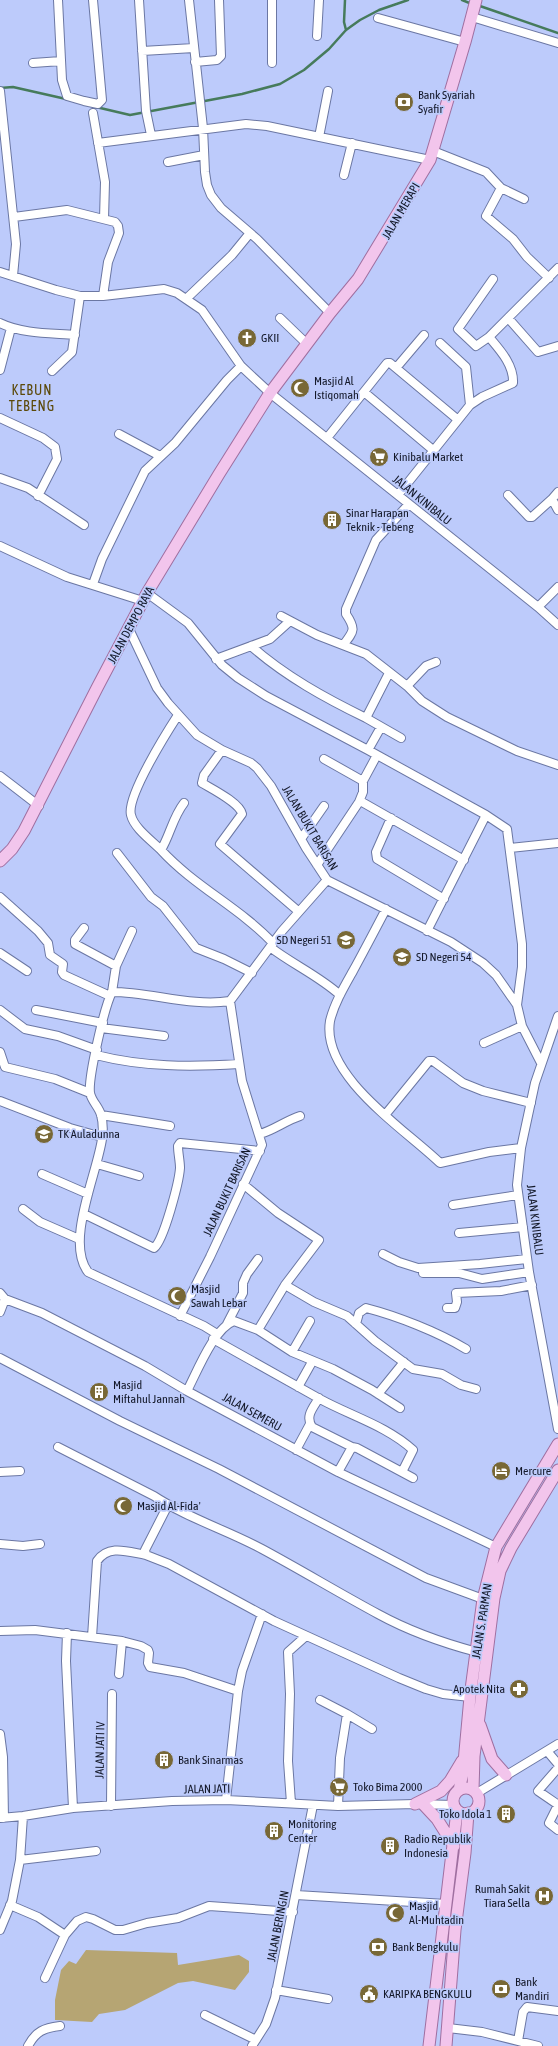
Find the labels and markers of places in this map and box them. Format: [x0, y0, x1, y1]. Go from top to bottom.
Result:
place label: Bank Syariah Syafir [418, 88, 475, 116]
bank icon: Bank Syariah Syafir [393, 91, 415, 113]
church icon: GKII [236, 327, 258, 349]
place label: GKII [261, 331, 279, 345]
place label: Masjid Al Istiqomah [314, 374, 359, 402]
mosque icon: Masjid Al Istiqomah [289, 377, 311, 399]
supermarket icon: Kinibalu Market [368, 446, 390, 468]
place label: Kinibalu Market [393, 450, 464, 464]
place label: Sinar Harapan Teknik - Tebeng [346, 506, 414, 534]
building icon: Sinar Harapan Teknik - Tebeng [321, 509, 343, 531]
school or university icon: SD Negeri 51 [335, 929, 357, 951]
place label: SD Negeri 51 [276, 933, 332, 947]
school or university icon: SD Negeri 54 [391, 946, 413, 968]
place label: SD Negeri 54 [416, 950, 472, 964]
school or university icon: TK Auladunna [33, 1123, 55, 1145]
place label: TK Auladunna [58, 1127, 120, 1141]
place label: Masjid Sawah Lebar [191, 1282, 247, 1310]
mosque icon: Masjid Sawah Lebar [166, 1285, 188, 1307]
place label: Masjid Miftahul Jannah [113, 1378, 185, 1406]
building icon: Masjid Miftahul Jannah [88, 1381, 110, 1403]
hotel icon: Mercure [490, 1460, 512, 1482]
place label: Mercure [515, 1464, 551, 1478]
mosque icon: Masjid Al-Fida' [112, 1495, 134, 1517]
place label: Masjid Al-Fida' [137, 1499, 201, 1513]
pharmacy icon: Apotek Nita [508, 1678, 530, 1700]
place label: Apotek Nita [453, 1682, 505, 1696]
building icon: Bank Sinarmas [153, 1749, 175, 1771]
place label: Bank Sinarmas [178, 1753, 243, 1767]
supermarket icon: Toko Bima 2000 [328, 1776, 350, 1798]
place label: Toko Bima 2000 [353, 1780, 423, 1794]
building icon: Toko Idola 1 [495, 1803, 517, 1825]
place label: Toko Idola 1 [439, 1807, 492, 1821]
place label: Monitoring Center [288, 1817, 337, 1845]
building icon: Monitoring Center [263, 1820, 285, 1842]
place label: Radio Republik Indonesia [404, 1832, 472, 1860]
building icon: Radio Republik Indonesia [379, 1835, 401, 1857]
place label: Rumah Sakit Tiara Sella [475, 1882, 531, 1910]
hospital icon: Rumah Sakit Tiara Sella [533, 1885, 555, 1907]
place label: Masjid Al-Muhtadin [409, 1899, 464, 1927]
mosque icon: Masjid Al-Muhtadin [384, 1902, 406, 1924]
bank icon: Bank Bengkulu [367, 1936, 389, 1958]
place label: Bank Bengkulu [392, 1940, 458, 1954]
place label: Bank Mandiri [515, 1975, 549, 2003]
bank icon: Bank Mandiri [490, 1978, 512, 2000]
public building icon: KARIPKA BENGKULU [358, 1983, 380, 2005]
place label: KARIPKA BENGKULU [383, 1987, 472, 2001]

